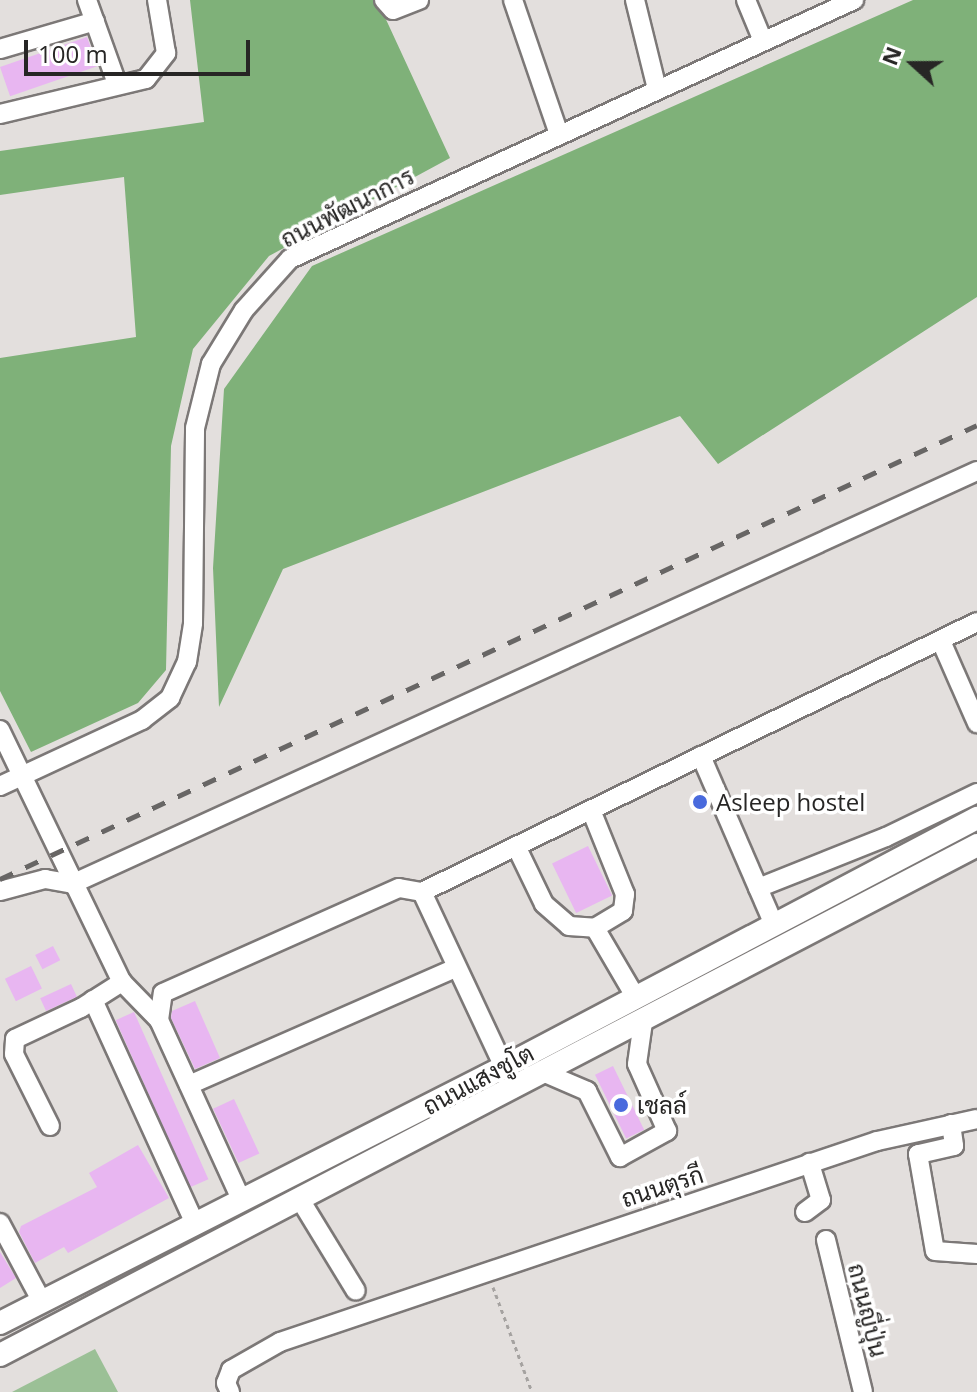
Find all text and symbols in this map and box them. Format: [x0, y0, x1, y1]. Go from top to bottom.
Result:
scale bar [28, 24, 254, 74]
north arrow [873, 24, 953, 104]
text: 100 m [38, 37, 108, 70]
text: N [873, 42, 908, 69]
street label: ถนนพัฒนาการ [276, 161, 418, 253]
place label: Asleep hostel [716, 788, 865, 816]
marker: Asleep hostel [691, 793, 709, 811]
street label: ถนนแสงชูโต [418, 1038, 538, 1120]
place label: เชลล์ [637, 1091, 687, 1119]
marker: เชลล์ [612, 1096, 630, 1114]
street label: ถนนตุรกี [617, 1159, 707, 1213]
street label: ถนนญี่ปุ่น [842, 1260, 894, 1360]

